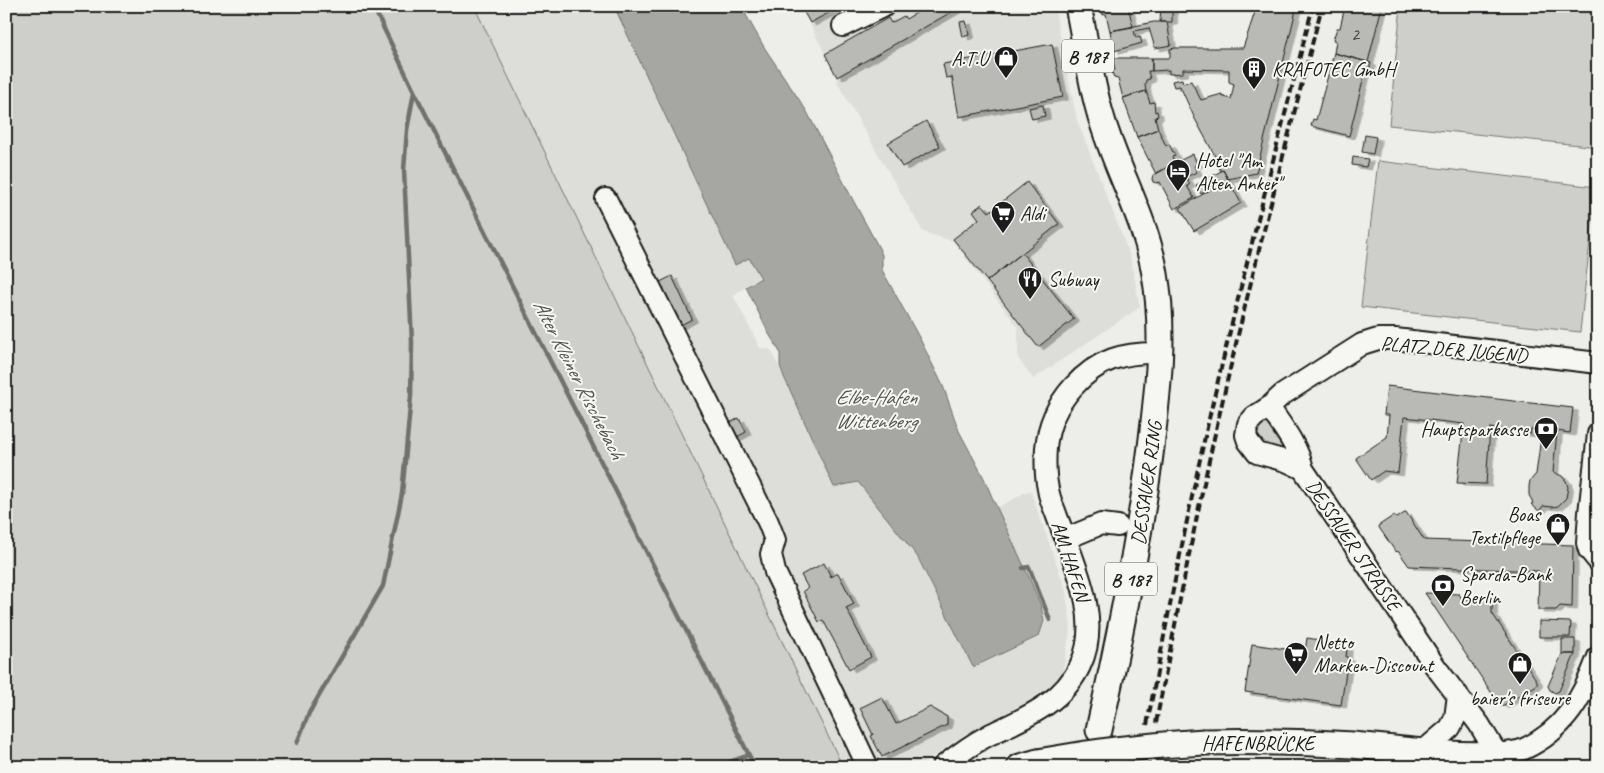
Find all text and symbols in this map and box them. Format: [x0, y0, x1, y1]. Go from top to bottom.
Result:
house number: 2 [1351, 23, 1361, 45]
road number: B 187 [1062, 40, 1114, 72]
shop icon: A.T.U [993, 45, 1019, 79]
place label: A.T.U [951, 46, 991, 71]
building icon: KRAFOTEC GmbH [1241, 56, 1267, 90]
place label: KRAFOTEC GmbH [1272, 57, 1399, 82]
place label: Hotel "Am Alten Anker" [1196, 148, 1285, 196]
hotel icon: Hotel "Am Alten Anker" [1165, 158, 1191, 192]
supermarket icon: Aldi [990, 200, 1016, 234]
place label: Aldi [1020, 201, 1047, 226]
restaurant icon: Subway [1017, 266, 1043, 300]
place label: Subway [1048, 267, 1101, 292]
water label: Alter Kleiner Rischebach [528, 295, 631, 464]
street label: PLATZ DER JUGEND [1380, 331, 1530, 368]
water label: Elbe-Hafen Wittenberg [836, 384, 919, 434]
bank icon: Hauptsparkasse [1533, 416, 1559, 450]
place label: Hauptsparkasse [1420, 417, 1529, 442]
street label: DESSAUER RING [1125, 418, 1168, 546]
street label: DESSAUER STRASSE [1300, 475, 1408, 618]
place label: Boas Textilpflege [1469, 502, 1542, 550]
shop icon: Boas Textilpflege [1545, 512, 1571, 546]
street label: AM HAFEN [1046, 518, 1096, 607]
road number: B 187 [1105, 562, 1157, 596]
place label: Sparda-Bank Berlin [1460, 562, 1553, 610]
bank icon: Sparda-Bank Berlin [1430, 573, 1456, 607]
place label: Netto Marken-Discount [1314, 630, 1436, 678]
supermarket icon: Netto Marken-Discount [1283, 641, 1309, 675]
shop icon: baier's friseure [1507, 651, 1533, 685]
place label: baier's friseure [1470, 686, 1571, 711]
street label: HAFENBRÜCKE [1202, 731, 1317, 756]

